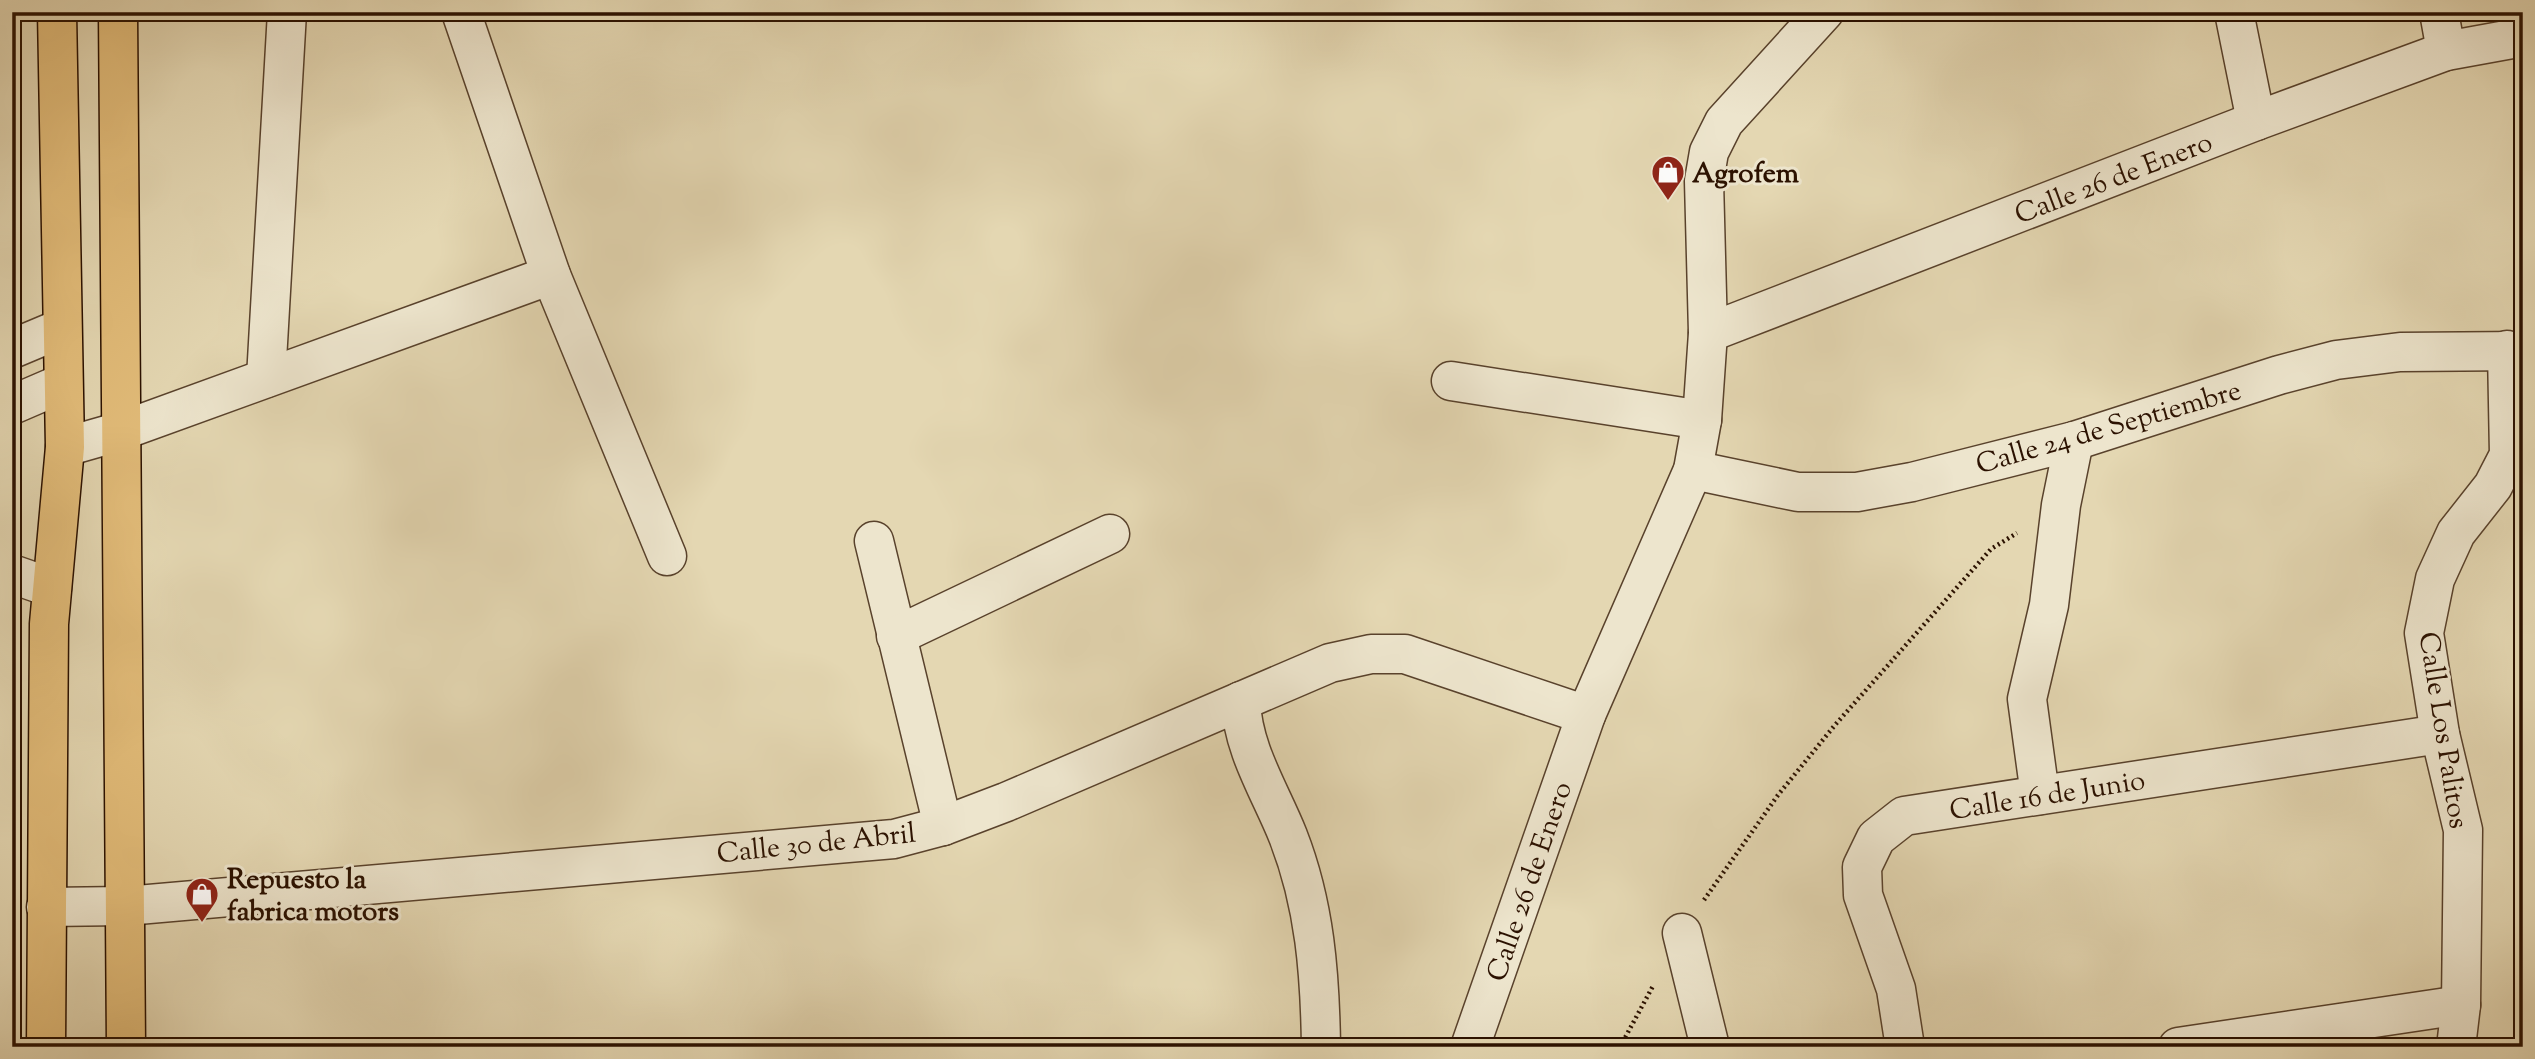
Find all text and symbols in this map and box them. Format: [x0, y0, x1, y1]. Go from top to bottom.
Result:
street label: Calle 26 de Enero [2009, 124, 2219, 236]
shop icon: Agrofem [1649, 153, 1687, 202]
place label: Agrofem [1692, 155, 1800, 195]
street label: Calle 24 de Septiembre [1972, 372, 2246, 486]
street label: Calle Los Palitos [2407, 629, 2477, 832]
street label: Calle 16 de Junio [1947, 762, 2148, 832]
street label: Calle 26 de Enero [1478, 777, 1584, 987]
street label: Calle 30 de Abril [715, 815, 918, 875]
place label: Repuesto la fabrica motors [227, 861, 399, 933]
shop icon: Repuesto la fabrica motors [183, 875, 221, 924]

